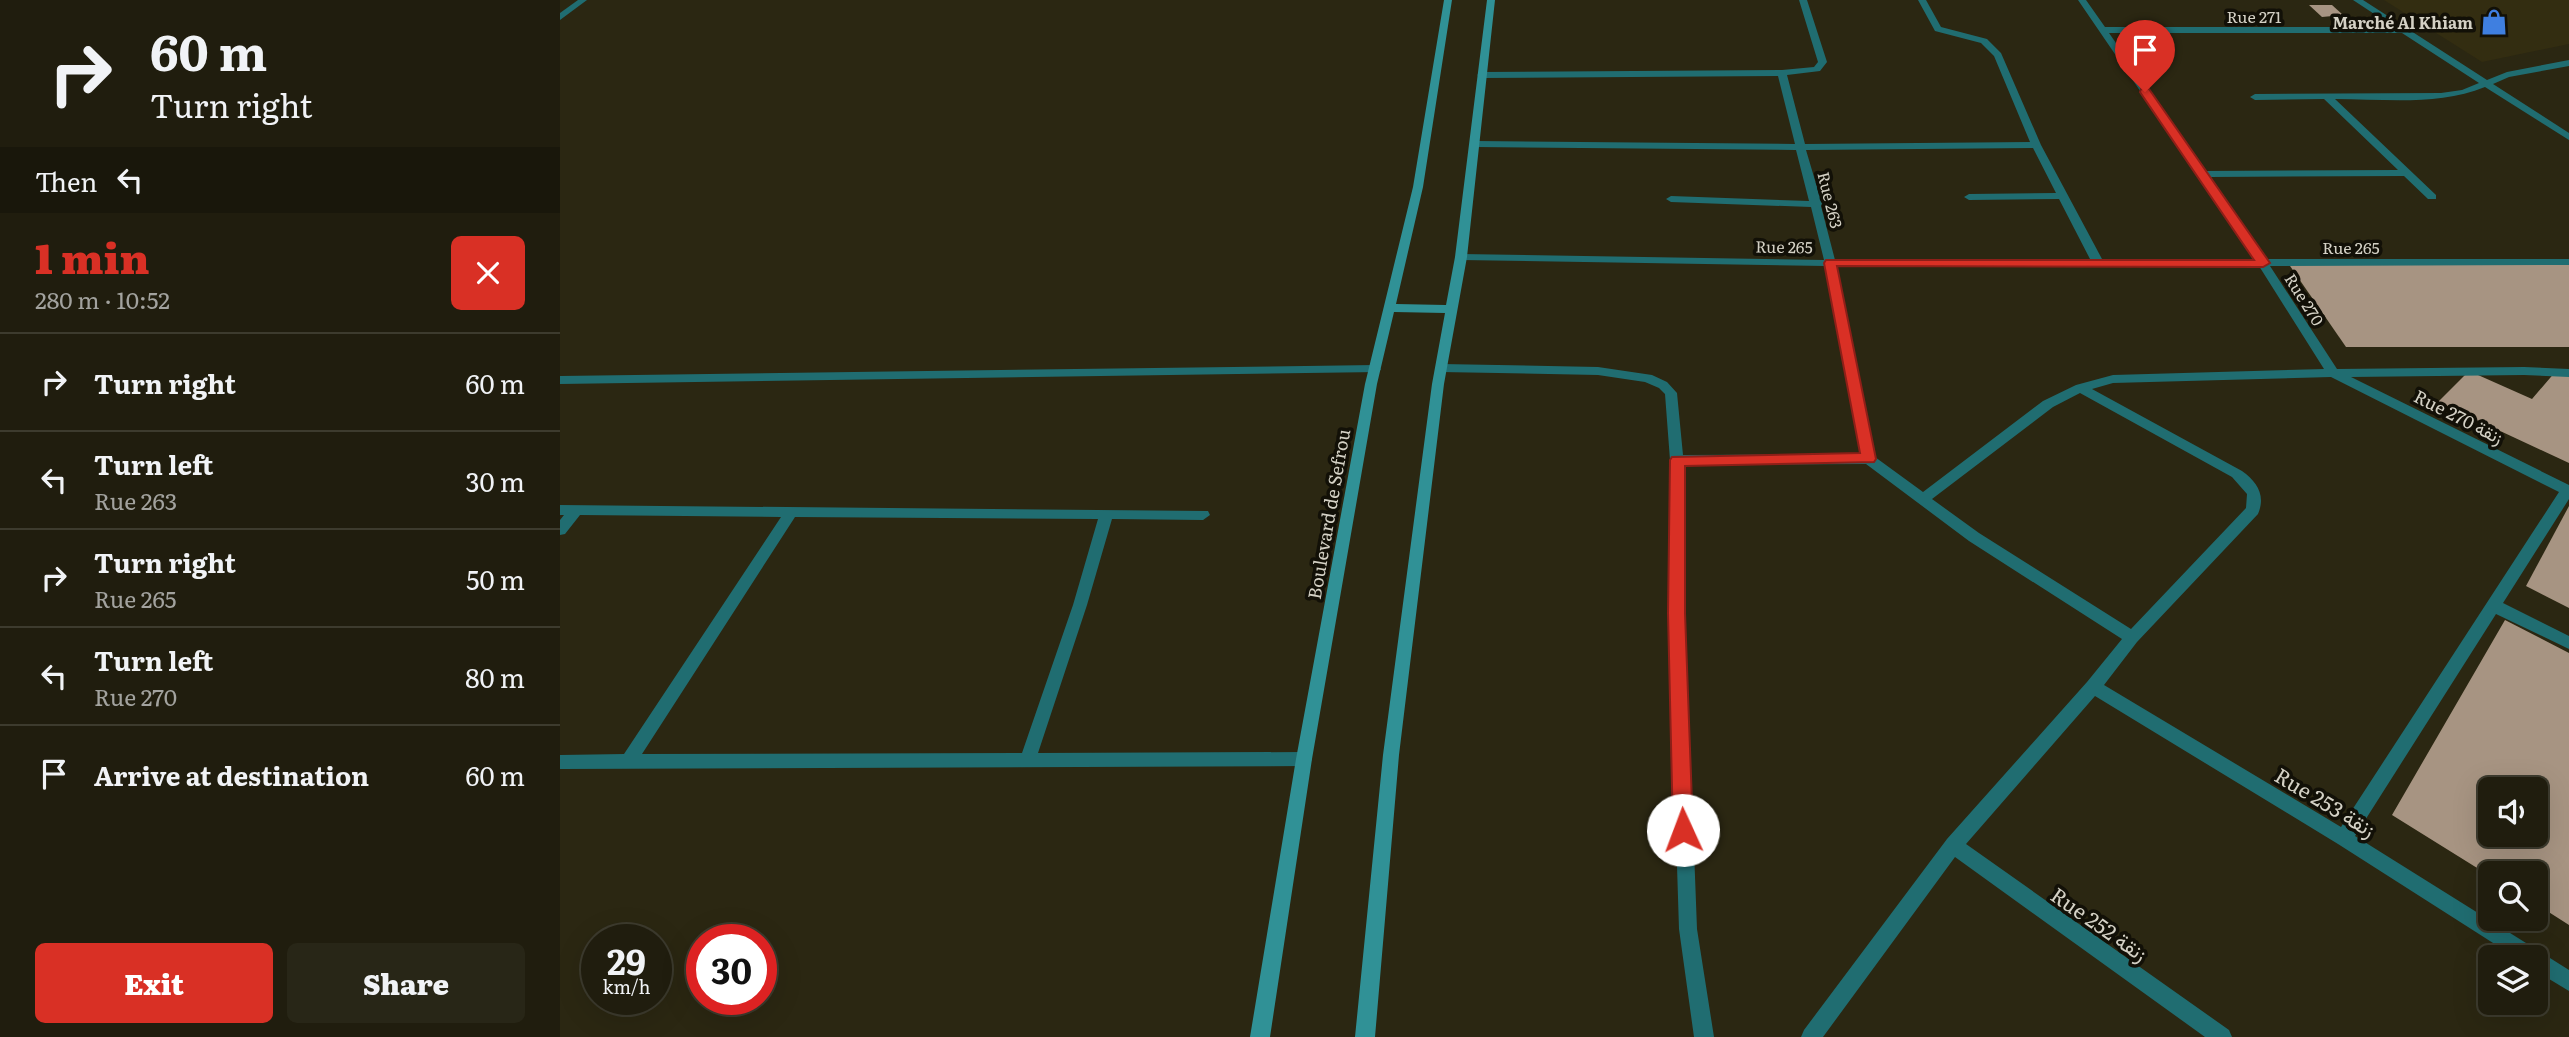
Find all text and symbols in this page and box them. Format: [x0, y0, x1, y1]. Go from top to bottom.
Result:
street label: Rue 271 [2226, 4, 2282, 28]
shop icon: Marché Al Khiam [2479, 7, 2509, 37]
place label: Marché Al Khiam [2332, 10, 2473, 34]
text: 60 m [150, 13, 267, 86]
pin [2115, 20, 2175, 92]
icon: right [35, 28, 126, 119]
icon: arrive [2126, 31, 2164, 69]
text: Turn right [150, 80, 312, 128]
text: Then [35, 161, 97, 200]
icon: left [111, 161, 149, 199]
street label: Rue 263 [1812, 169, 1850, 231]
text: 1 min [35, 225, 150, 287]
street label: Rue 265 [1755, 234, 1813, 258]
street label: Rue 265 [2322, 235, 2380, 259]
button: close [451, 236, 525, 310]
street label: Rue 270 [2279, 268, 2331, 330]
text: 280 m · 10:52 [35, 282, 170, 316]
icon: right [35, 363, 73, 401]
text: Turn right [94, 363, 236, 402]
text: 60 m [466, 363, 525, 402]
street label: Rue 270 زنقة [2410, 382, 2508, 450]
street label: Boulevard de Sefrou [1300, 427, 1356, 601]
text: Turn left [94, 444, 213, 483]
icon: left [35, 461, 73, 499]
text: 30 m [465, 461, 525, 500]
text: Rue 263 [94, 483, 177, 517]
text: Turn right [94, 542, 236, 581]
icon: right [35, 559, 73, 597]
text: 50 m [466, 559, 525, 598]
text: Rue 265 [94, 581, 176, 615]
text: Turn left [94, 640, 213, 679]
icon: left [35, 657, 73, 695]
text: 80 m [465, 657, 525, 696]
text: Rue 270 [94, 679, 177, 713]
icon: arrive [35, 755, 73, 793]
text: Arrive at destination [94, 755, 369, 794]
text: 60 m [466, 755, 525, 794]
street label: Rue 253 زنقة [2270, 759, 2382, 843]
map controls [2478, 777, 2548, 1015]
button: sound [2478, 777, 2548, 847]
position arrow [1646, 793, 1720, 867]
button: search [2478, 861, 2548, 931]
street label: Rue 252 زنقة [2045, 878, 2155, 968]
speed limit sign: 30 [686, 924, 777, 1015]
text: 29 [607, 934, 646, 986]
button: Exit [35, 943, 273, 1023]
button: Share [287, 943, 525, 1023]
button: layers [2478, 945, 2548, 1015]
text: km/h [603, 973, 650, 1000]

